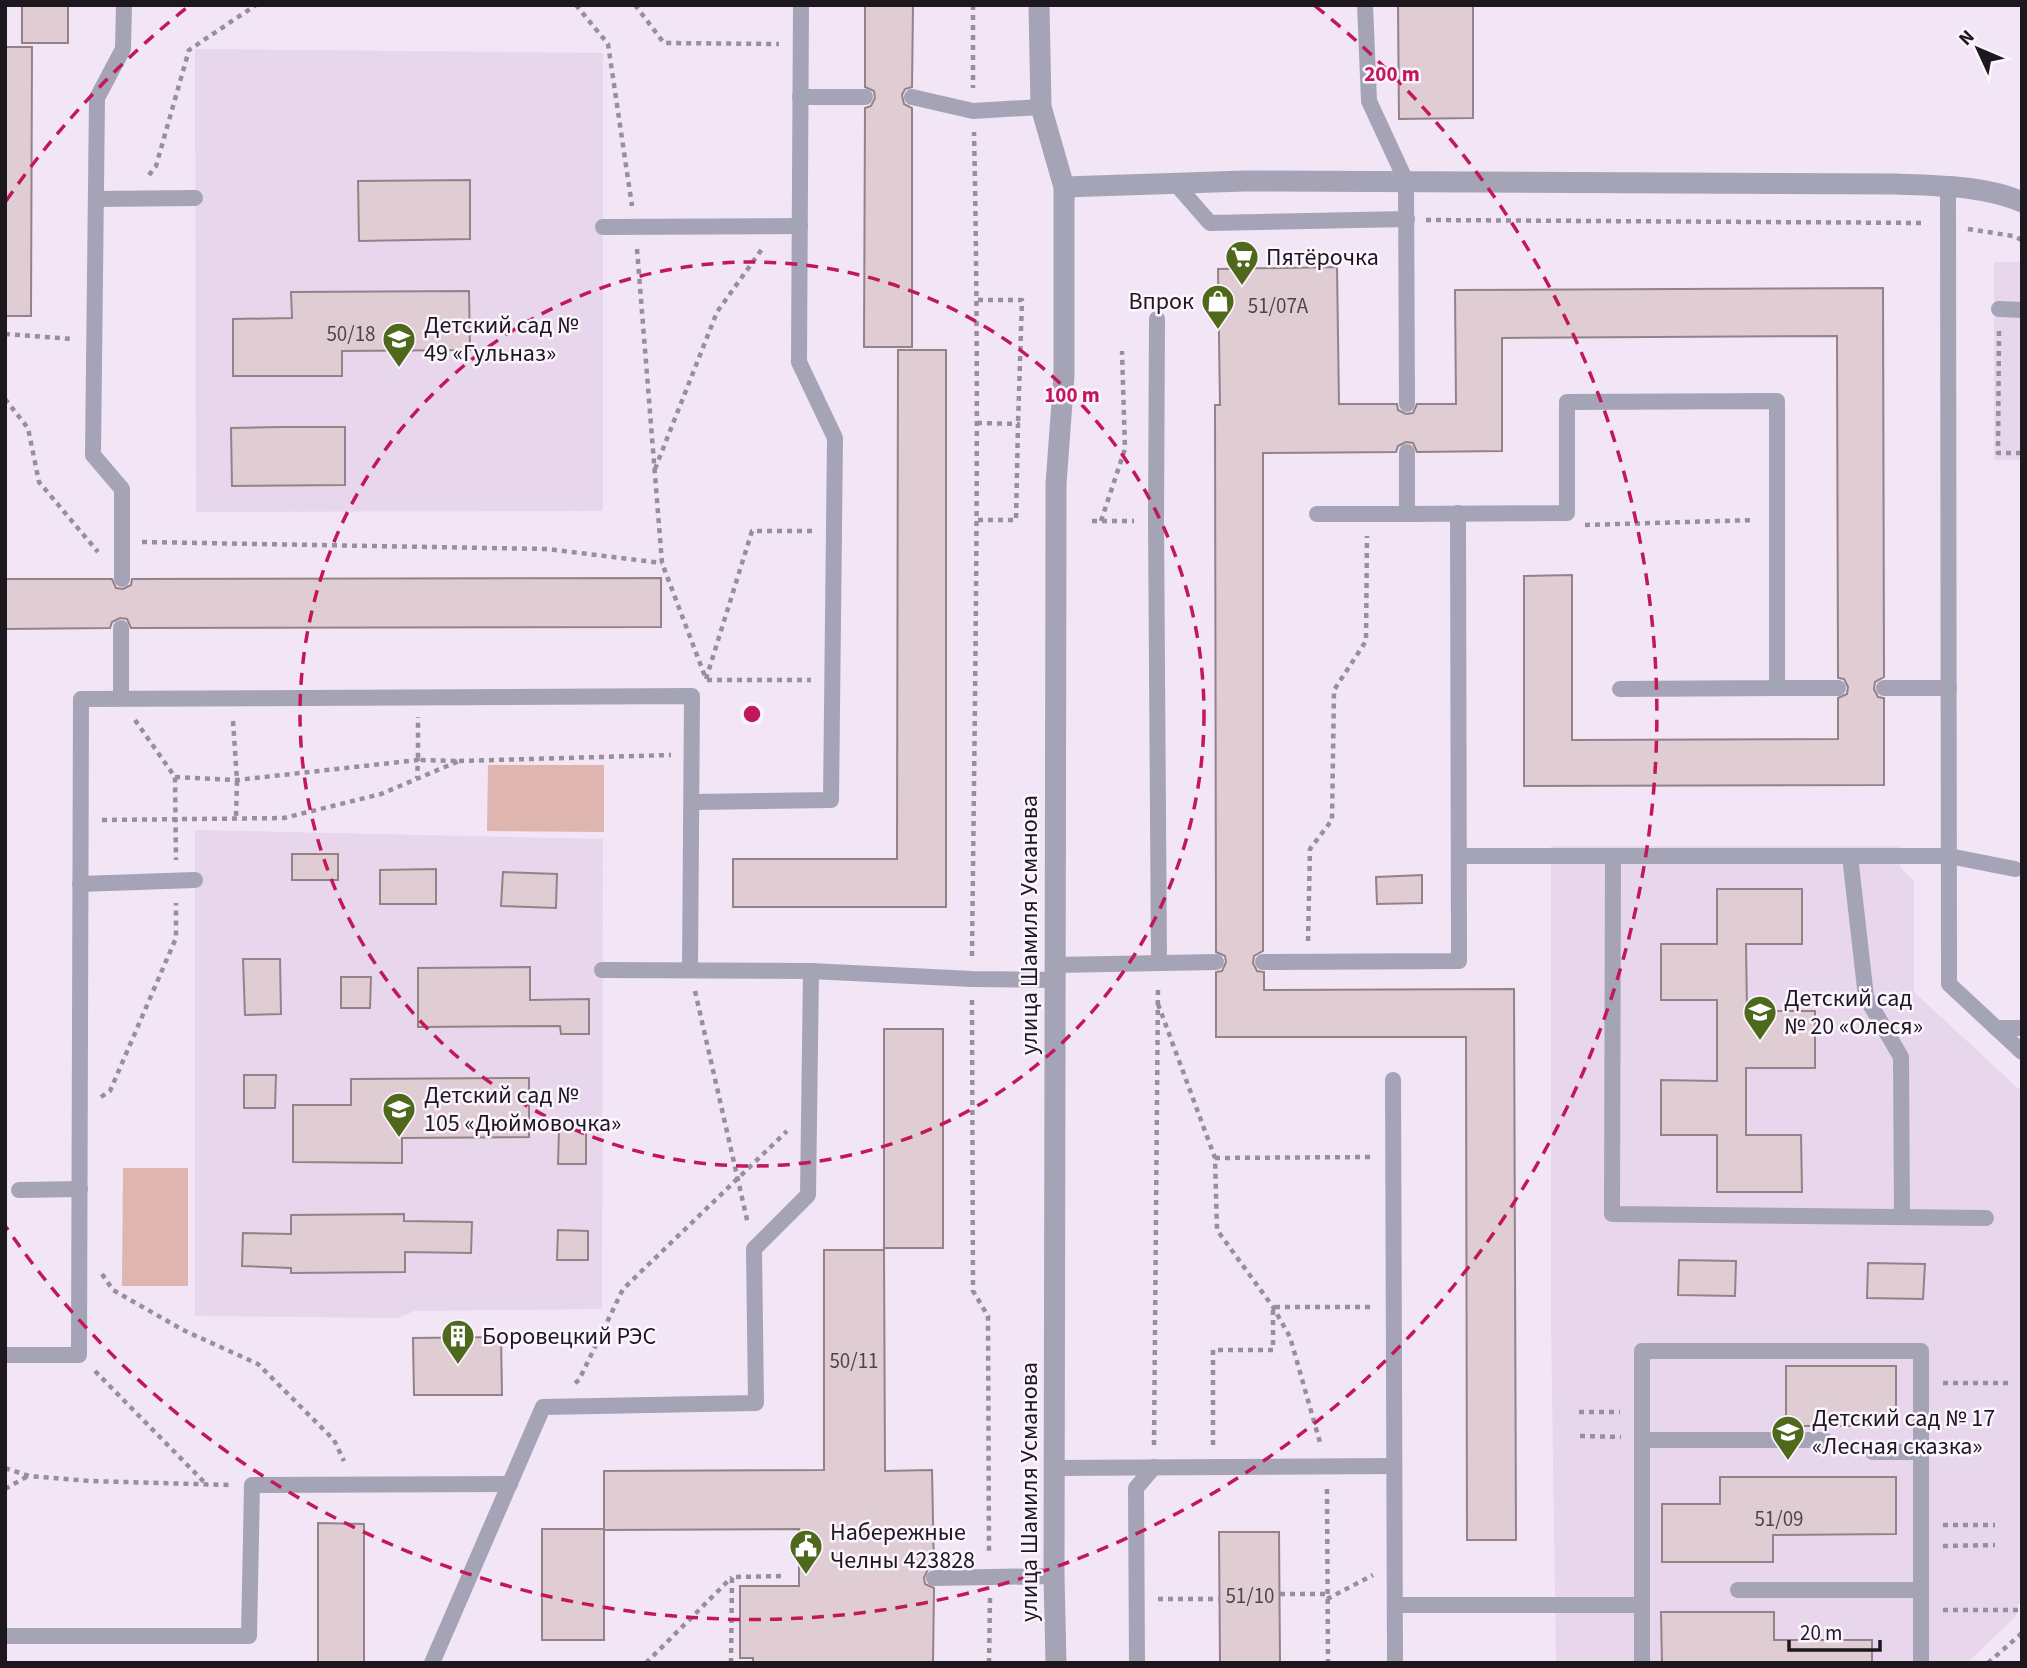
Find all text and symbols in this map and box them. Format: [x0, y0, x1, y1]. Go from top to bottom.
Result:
north arrow [1943, 14, 2013, 84]
text: N [1953, 24, 1981, 52]
text: 200 m [1364, 59, 1420, 89]
supermarket icon: Пятёрочка [1223, 238, 1261, 287]
place label: Пятёрочка [1266, 240, 1379, 275]
shop icon: Впрок [1199, 282, 1237, 331]
place label: Впрок [1128, 284, 1194, 319]
house number: 51/07А [1248, 291, 1309, 321]
place label: Детский сад № 49 «Гульназ» [424, 308, 579, 371]
house number: 50/18 [326, 319, 376, 349]
school or university icon: Детский сад № 49 «Гульназ» [380, 320, 418, 369]
text: 100 m [1044, 380, 1100, 410]
centre of rings [740, 702, 764, 726]
street label: улица Шамиля Усманова [1012, 795, 1047, 1055]
place label: Детский сад № 20 «Олеся» [1784, 981, 1923, 1044]
school or university icon: Детский сад № 20 «Олеся» [1741, 993, 1779, 1042]
place label: Детский сад № 105 «Дюймовочка» [424, 1078, 621, 1141]
school or university icon: Детский сад № 105 «Дюймовочка» [380, 1090, 418, 1139]
building icon: Боровецкий РЭС [439, 1317, 477, 1366]
place label: Боровецкий РЭС [482, 1319, 656, 1354]
house number: 50/11 [829, 1346, 879, 1376]
street label: улица Шамиля Усманова [1012, 1362, 1047, 1622]
place label: Детский сад № 17 «Лесная сказка» [1812, 1401, 1995, 1464]
school or university icon: Детский сад № 17 «Лесная сказка» [1769, 1413, 1807, 1462]
house number: 51/09 [1754, 1504, 1804, 1534]
place label: Набережные Челны 423828 [830, 1515, 975, 1578]
public building icon: Набережные Челны 423828 [787, 1527, 825, 1576]
house number: 51/10 [1225, 1581, 1275, 1611]
scale bar [1789, 1608, 1880, 1652]
text: 20 m [1800, 1618, 1842, 1648]

